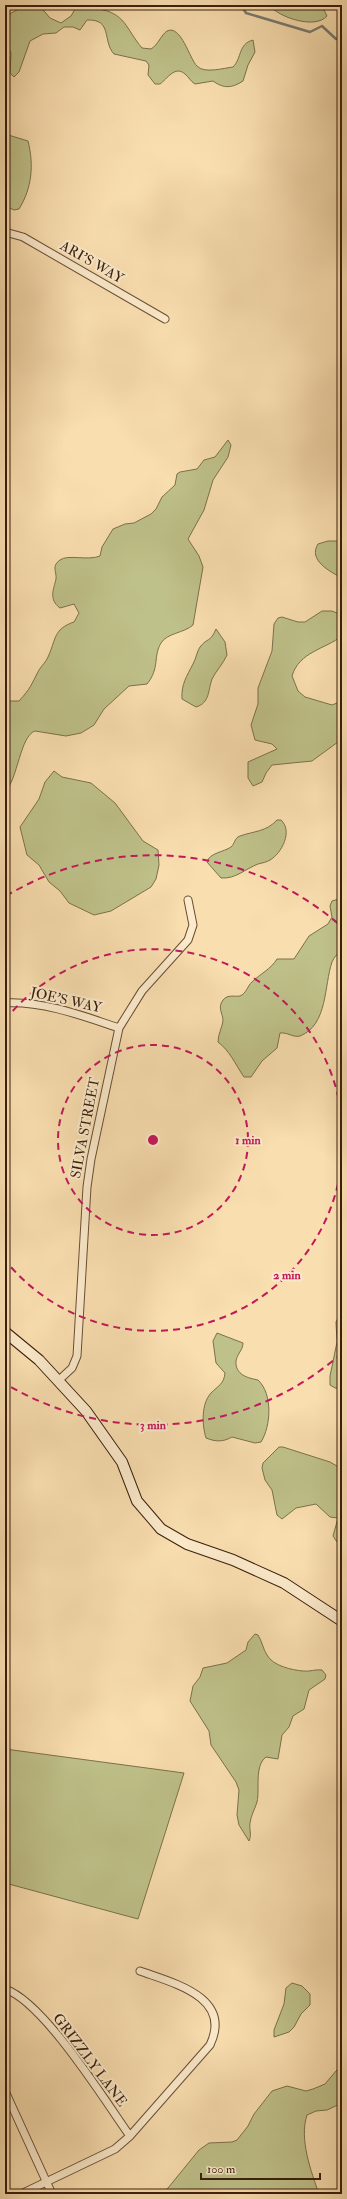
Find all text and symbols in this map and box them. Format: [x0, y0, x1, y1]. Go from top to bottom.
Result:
street label: ARI'S WAY [56, 237, 127, 287]
street label: JOE'S WAY [28, 983, 104, 1017]
street label: SILVA STREET [67, 1076, 103, 1180]
centre of rings [146, 1133, 160, 1147]
text: 1 min [235, 1133, 262, 1148]
text: 2 min [273, 1268, 301, 1283]
text: 3 min [140, 1418, 167, 1433]
street label: GRIZZLY LANE [49, 2010, 131, 2110]
scale bar [201, 2155, 320, 2181]
text: 100 m [207, 2162, 236, 2177]

